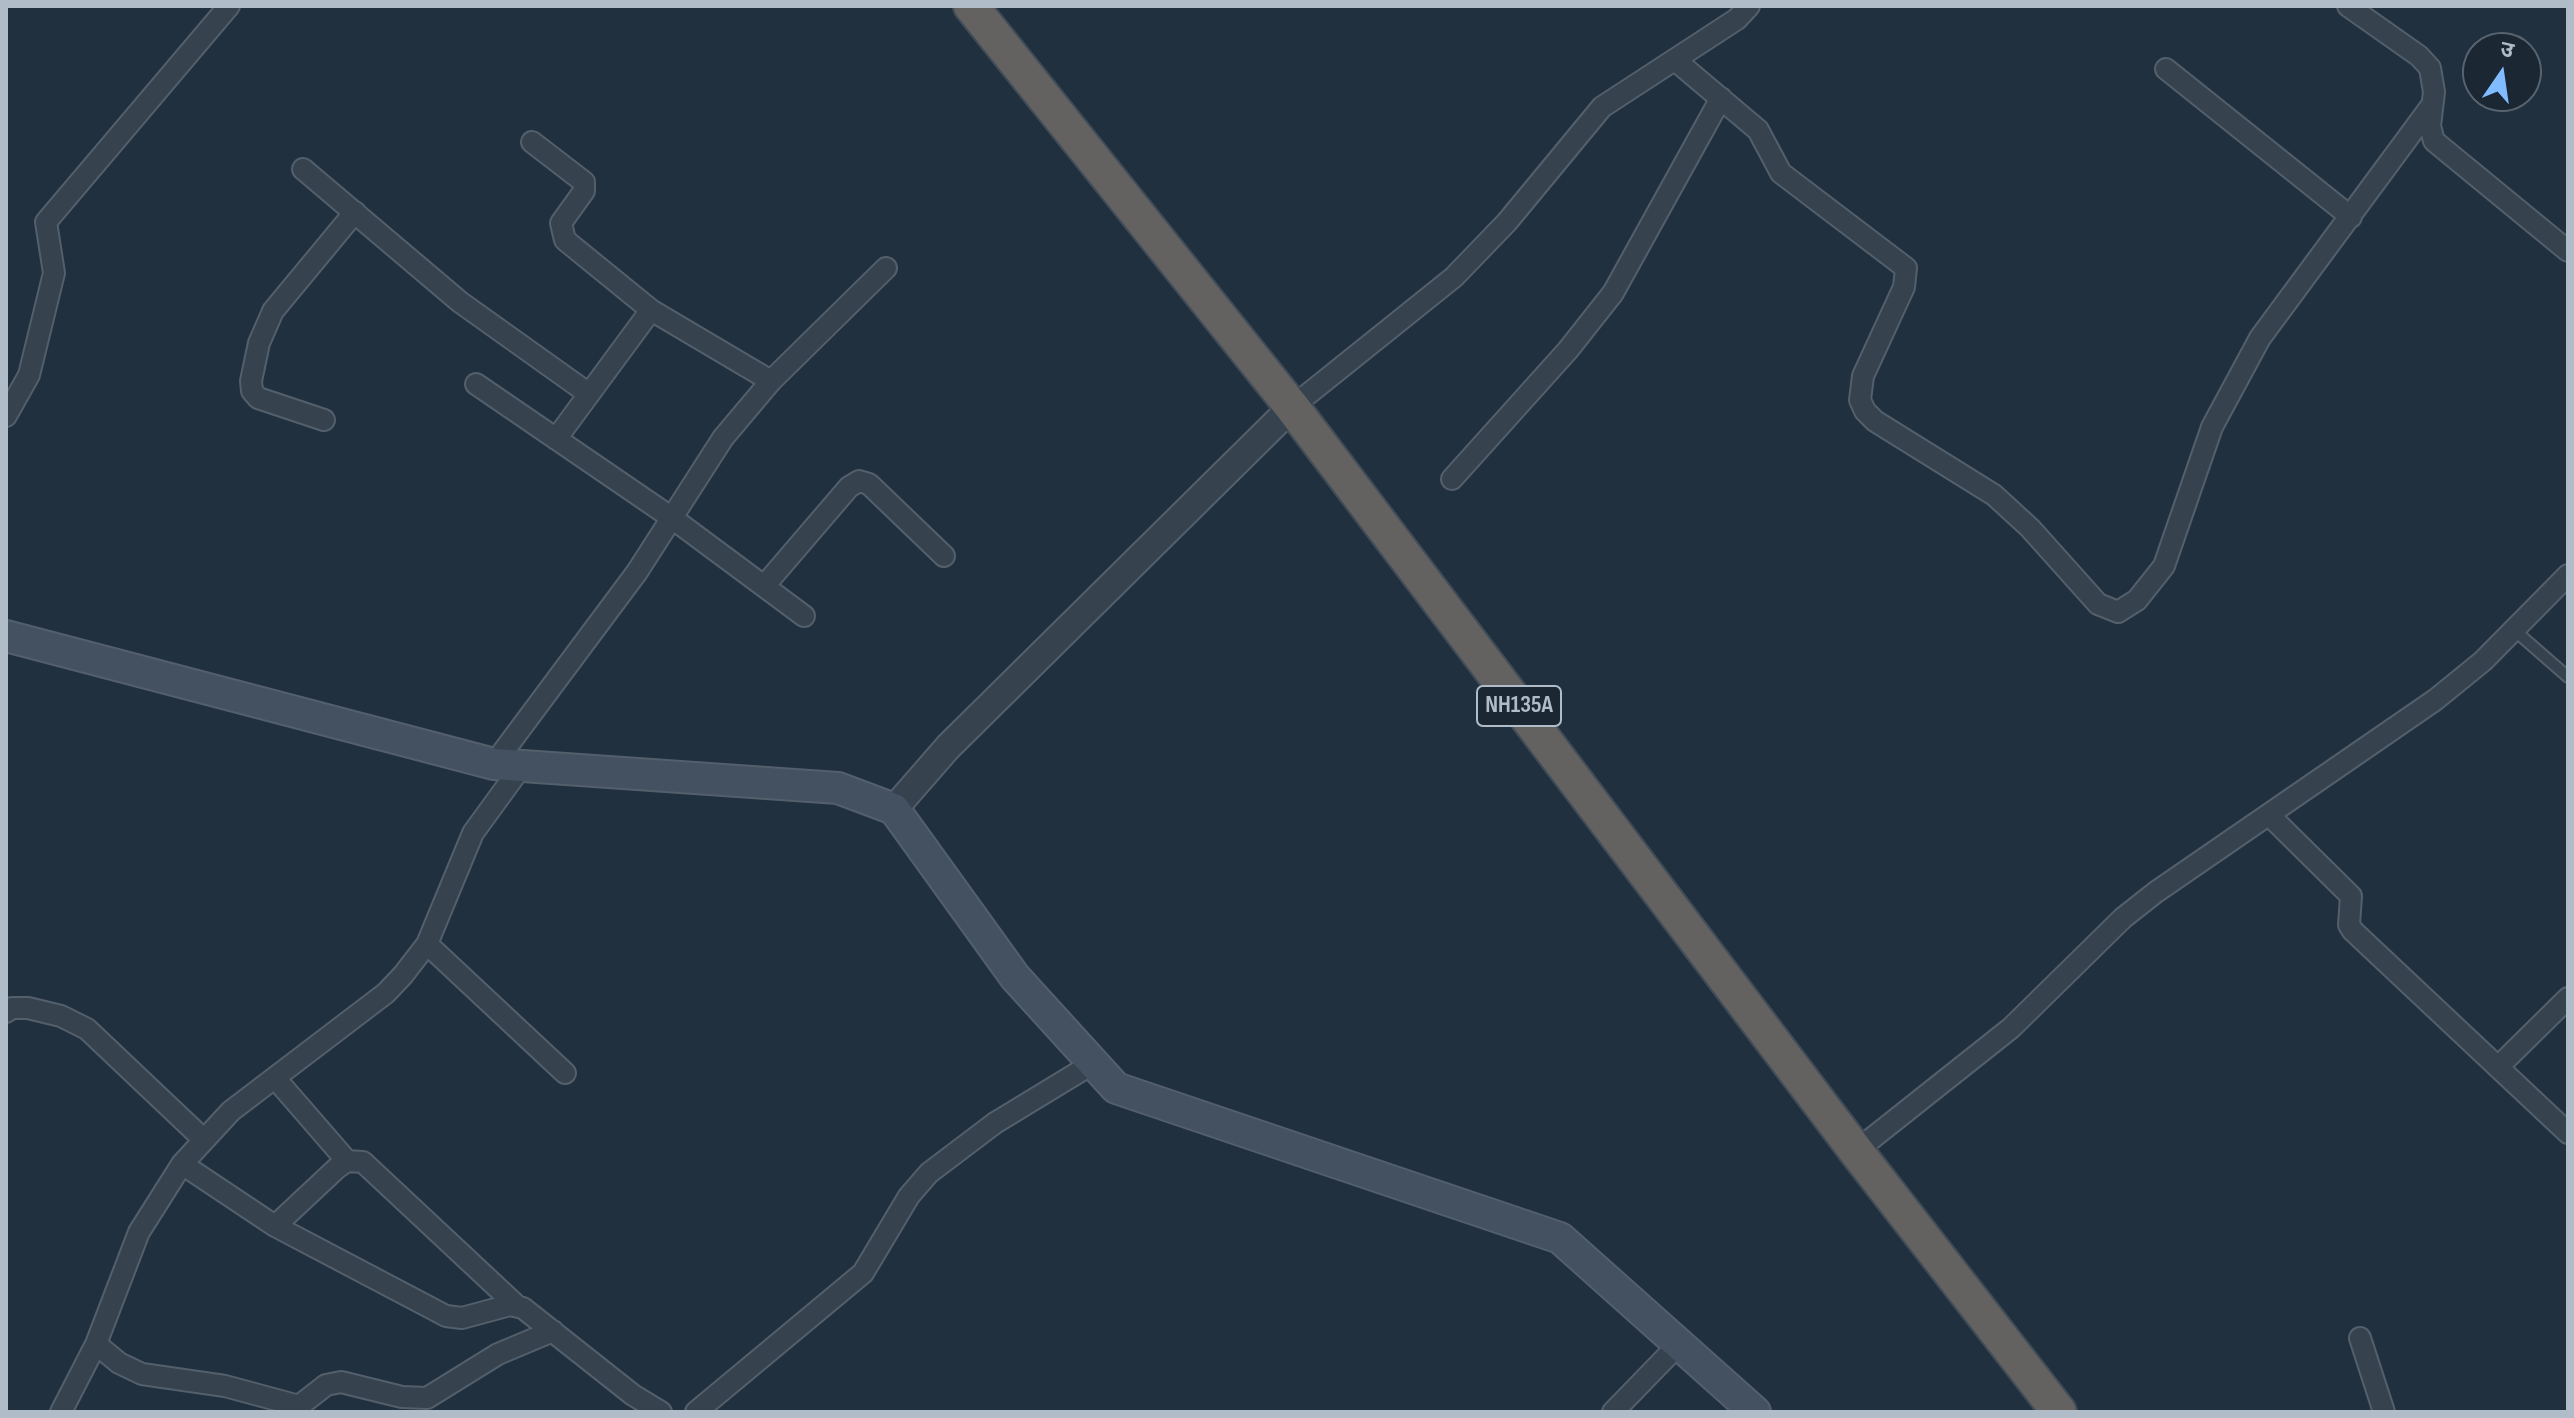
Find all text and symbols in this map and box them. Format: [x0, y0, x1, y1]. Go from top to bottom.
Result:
north arrow [2462, 32, 2542, 112]
text: उ [2498, 35, 2516, 65]
road number: NH135A [1477, 686, 1561, 726]

